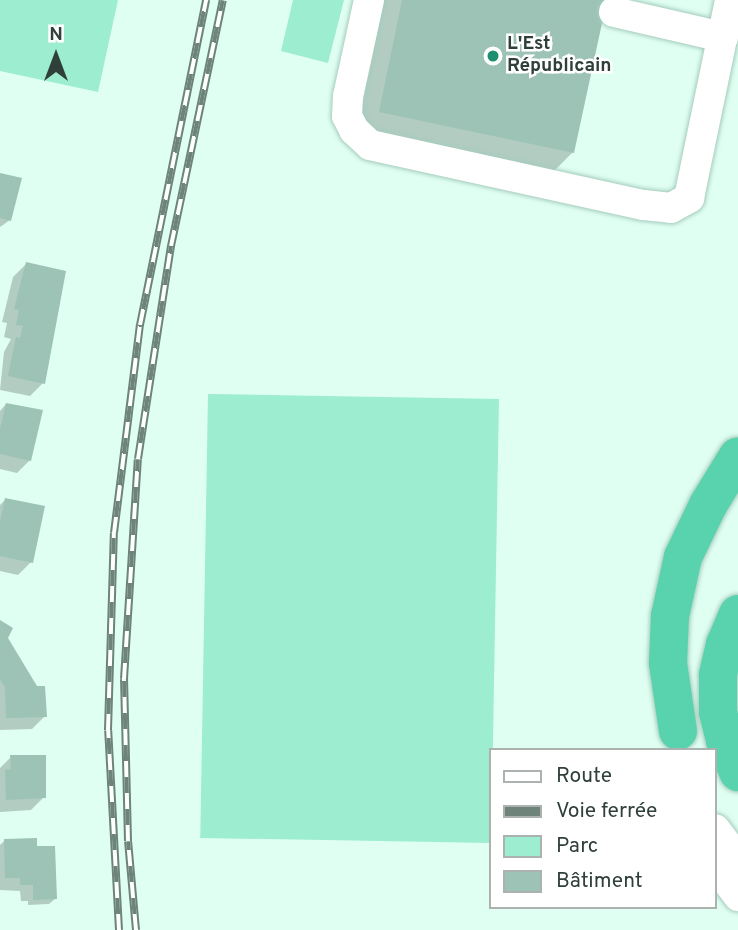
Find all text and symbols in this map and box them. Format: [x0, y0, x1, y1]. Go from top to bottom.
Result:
north arrow [21, 21, 91, 91]
text: N [49, 23, 63, 47]
place label: L'Est Républicain [507, 34, 612, 78]
marker: L'Est Républicain [485, 48, 501, 64]
legend [490, 748, 717, 909]
text: Route [556, 763, 612, 790]
text: Voie ferrée [556, 798, 657, 825]
text: Parc [556, 833, 598, 860]
text: Bâtiment [556, 868, 643, 895]

